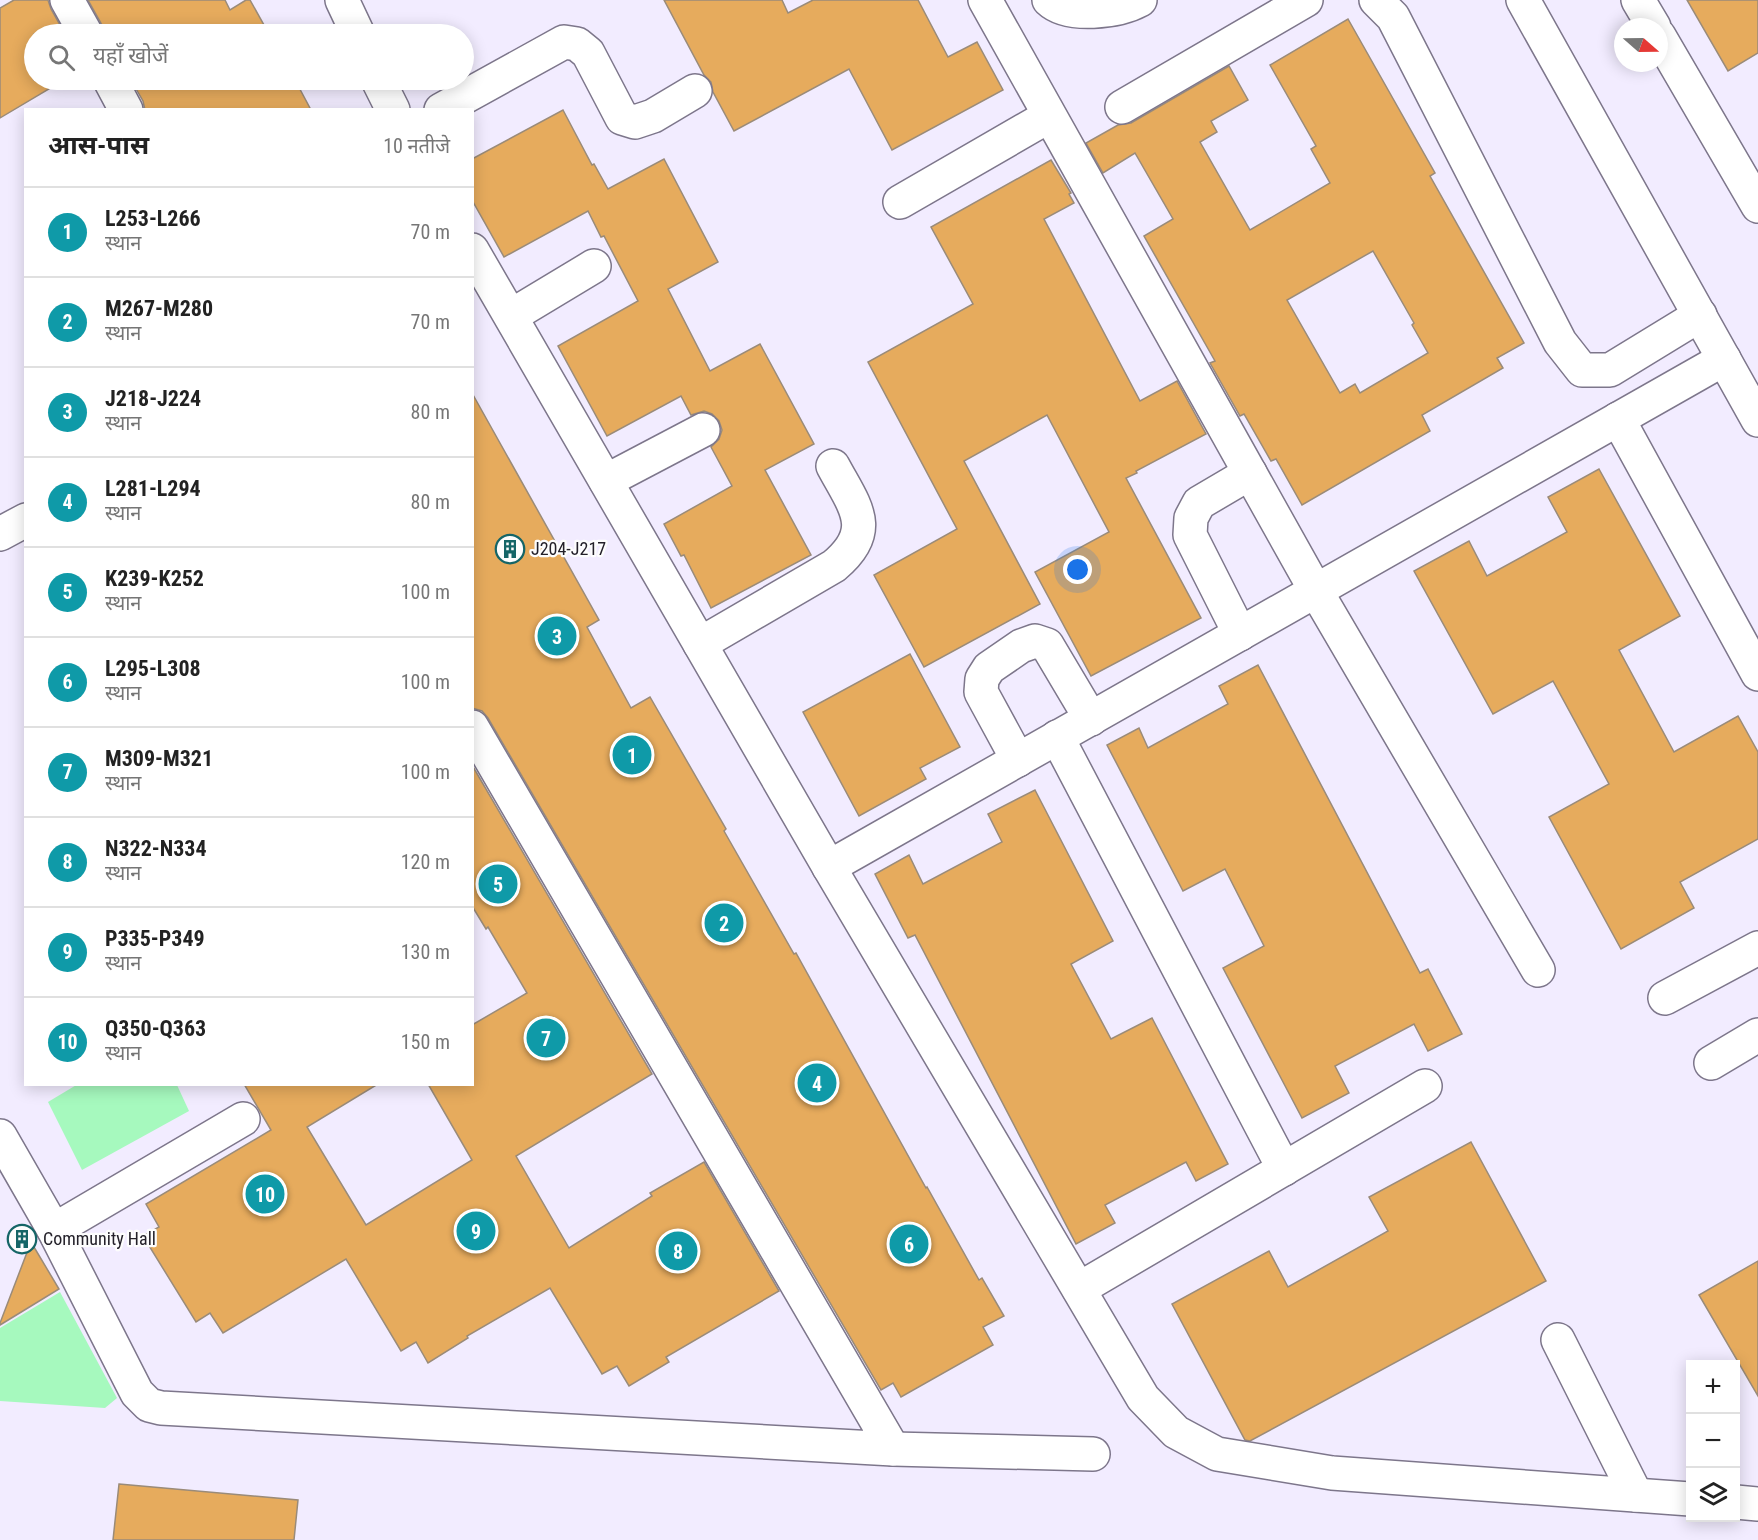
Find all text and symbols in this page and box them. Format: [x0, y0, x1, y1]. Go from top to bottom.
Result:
north arrow [1614, 18, 1668, 72]
search box [24, 24, 474, 90]
icon: search [45, 41, 78, 74]
text: यहाँ खोजें [93, 43, 168, 68]
text: आस-पास [48, 130, 149, 160]
text: 10 नतीजे [383, 134, 450, 158]
text: L253-L266 [105, 206, 201, 231]
text: 1 [62, 220, 73, 244]
text: 70 m [411, 220, 450, 244]
text: स्थान [105, 231, 141, 255]
text: M267-M280 [105, 296, 213, 321]
text: 2 [62, 310, 73, 334]
text: 70 m [411, 310, 450, 334]
text: स्थान [105, 321, 141, 345]
text: J218-J224 [105, 386, 201, 411]
text: 3 [62, 400, 73, 424]
text: 80 m [411, 400, 450, 424]
text: स्थान [105, 411, 141, 435]
text: L281-L294 [105, 476, 201, 501]
text: 4 [62, 490, 73, 514]
text: 80 m [411, 490, 450, 514]
text: स्थान [105, 501, 141, 525]
building icon: J204-J217 [494, 533, 526, 565]
place label: J204-J217 [531, 538, 606, 559]
your location [1063, 555, 1092, 584]
text: K239-K252 [105, 566, 204, 591]
text: 5 [62, 580, 73, 604]
text: 100 m [401, 580, 450, 604]
text: स्थान [105, 591, 141, 615]
pin: 3 [538, 614, 576, 658]
text: L295-L308 [105, 656, 201, 681]
text: 6 [62, 670, 73, 694]
text: 100 m [401, 670, 450, 694]
text: स्थान [105, 681, 141, 705]
pin: 1 [612, 732, 652, 777]
text: M309-M321 [105, 746, 213, 771]
text: 7 [62, 760, 73, 784]
text: 100 m [401, 760, 450, 784]
text: स्थान [105, 771, 141, 795]
text: N322-N334 [105, 836, 207, 861]
text: 8 [62, 850, 73, 874]
text: 120 m [401, 850, 450, 874]
text: स्थान [105, 861, 141, 885]
pin: 5 [478, 862, 518, 906]
pin: 2 [704, 900, 744, 946]
text: P335-P349 [105, 926, 205, 951]
text: 9 [62, 940, 73, 964]
text: 130 m [401, 940, 450, 964]
text: स्थान [105, 951, 141, 975]
text: Q350-Q363 [105, 1016, 206, 1041]
pin: 7 [526, 1016, 566, 1060]
text: 10 [57, 1030, 78, 1054]
text: 150 m [401, 1030, 450, 1054]
text: स्थान [105, 1041, 141, 1065]
pin: 4 [798, 1060, 836, 1106]
pin: 10 [246, 1172, 284, 1216]
pin: 9 [456, 1208, 496, 1254]
pin: 6 [890, 1222, 928, 1266]
building icon: Community Hall [6, 1223, 38, 1255]
place label: Community Hall [43, 1228, 156, 1249]
pin: 8 [658, 1228, 698, 1274]
map controls [1686, 1360, 1740, 1522]
button: + [1686, 1360, 1740, 1414]
button: − [1686, 1414, 1740, 1468]
button: layers [1686, 1468, 1740, 1522]

